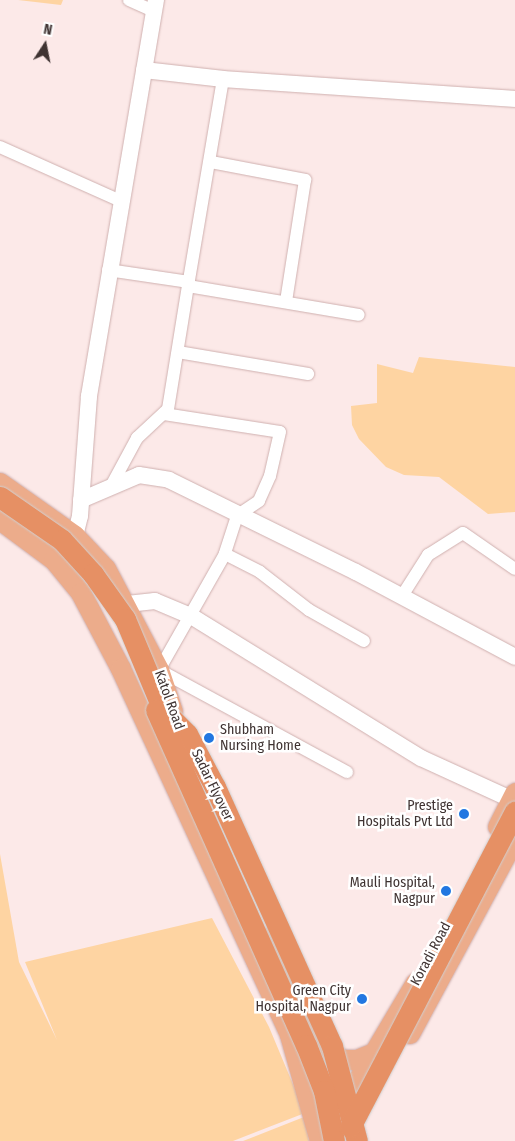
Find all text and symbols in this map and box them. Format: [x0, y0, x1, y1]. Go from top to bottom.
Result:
north arrow [20, 20, 70, 70]
text: N [42, 21, 54, 39]
street label: Katol Road [151, 668, 187, 732]
place label: Shubham Nursing Home [220, 722, 301, 754]
marker: Shubham Nursing Home [202, 731, 216, 745]
street label: Sadar Flyover [187, 747, 237, 823]
place label: Prestige Hospitals Pvt Ltd [357, 798, 453, 830]
marker: Prestige Hospitals Pvt Ltd [457, 807, 471, 821]
place label: Mauli Hospital, Nagpur [350, 875, 435, 908]
marker: Mauli Hospital, Nagpur [439, 884, 453, 898]
street label: Koradi Road [407, 919, 455, 989]
place label: Green City Hospital, Nagpur [256, 983, 351, 1016]
marker: Green City Hospital, Nagpur [355, 992, 369, 1006]

